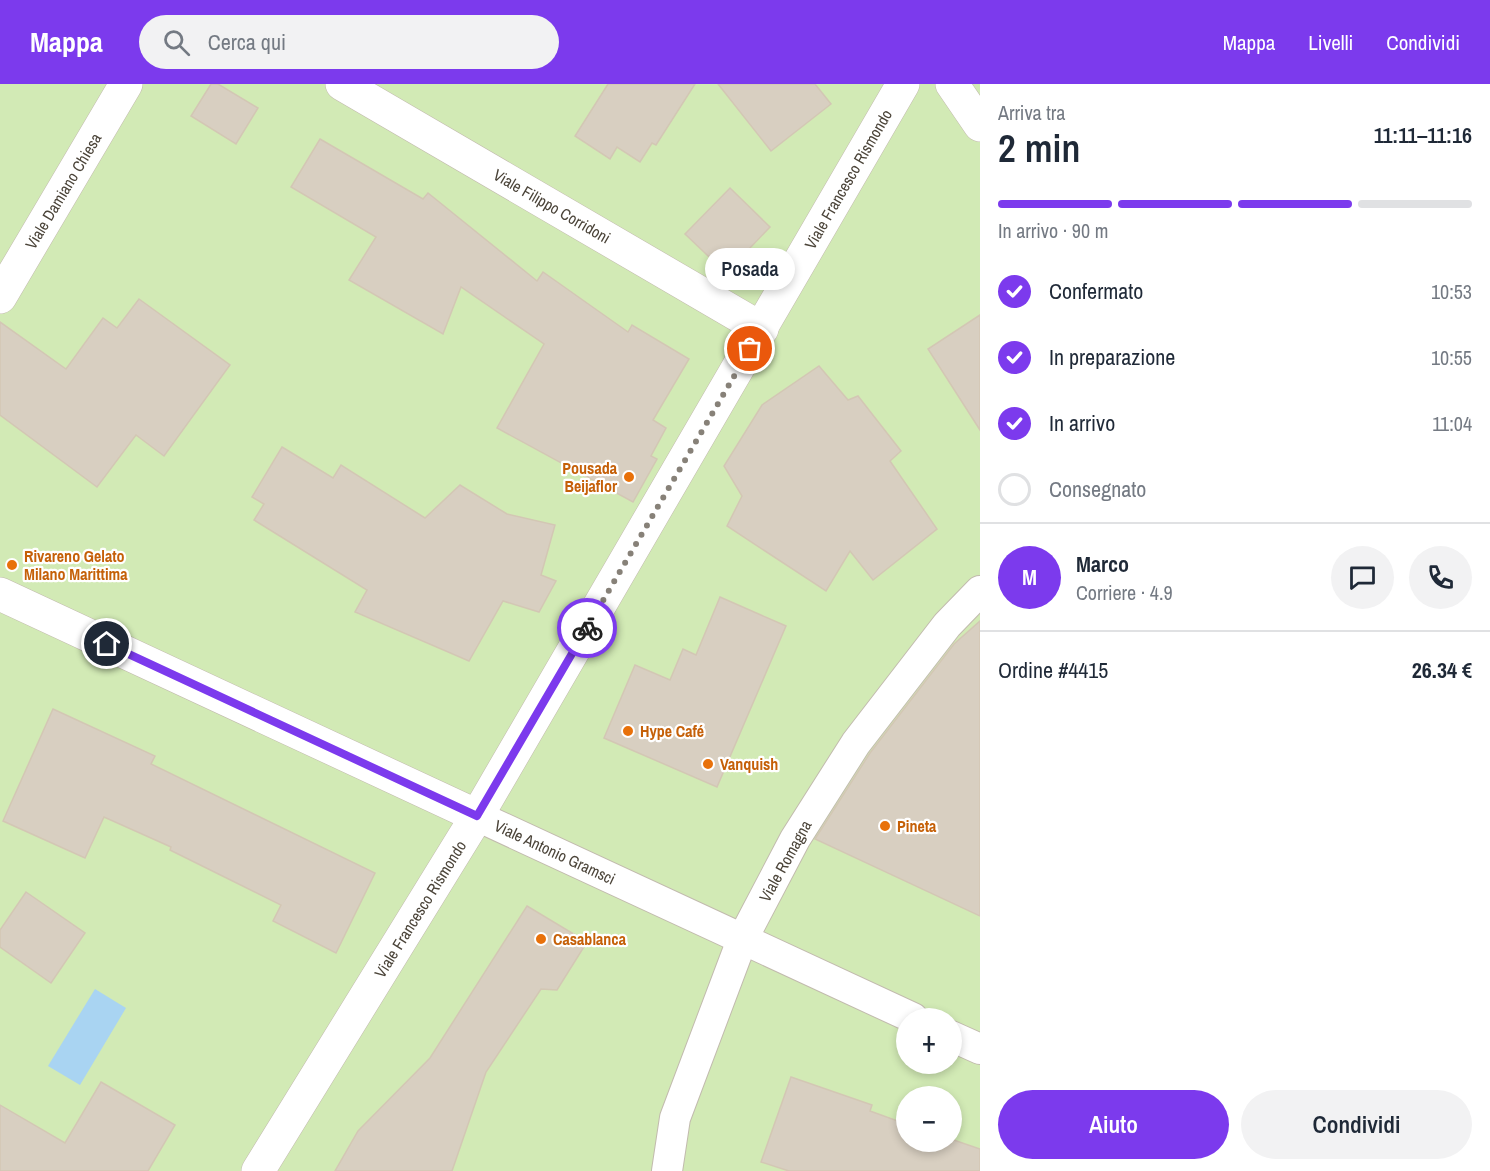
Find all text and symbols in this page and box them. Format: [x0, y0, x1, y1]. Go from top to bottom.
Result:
search box [139, 15, 559, 69]
text: Mappa [30, 23, 103, 61]
icon: search [160, 26, 193, 59]
text: Cerca qui [208, 27, 286, 57]
text: Mappa [1223, 28, 1275, 57]
text: Livelli [1308, 28, 1353, 57]
text: Condividi [1386, 28, 1460, 57]
text: Arriva tra [998, 99, 1065, 126]
street label: Viale Francesco Rismondo [799, 105, 897, 253]
text: 11:11–11:16 [1374, 120, 1472, 150]
text: 2 min [998, 122, 1080, 174]
street label: Viale Damiano Chiesa [20, 128, 107, 253]
street label: Viale Filippo Corridoni [489, 164, 615, 248]
text: In arrivo · 90 m [998, 217, 1108, 244]
callout: Posada [705, 247, 795, 289]
text: Posada [721, 255, 779, 282]
icon: check [998, 275, 1031, 308]
text: Confermato [1049, 276, 1143, 306]
text: 10:53 [1431, 278, 1472, 305]
pin [724, 323, 775, 374]
icon: bag [733, 332, 766, 365]
icon: check [998, 341, 1031, 374]
text: In preparazione [1049, 342, 1175, 372]
text: 10:55 [1431, 344, 1472, 371]
icon: check [998, 407, 1031, 440]
text: In arrivo [1049, 408, 1115, 438]
text: 11:04 [1432, 410, 1472, 437]
place label: Pousada Beijaflor [562, 457, 618, 497]
marker: Pousada Beijaflor [622, 470, 636, 484]
text: Consegnato [1049, 474, 1146, 504]
place label: Rivareno Gelato Milano Marittima [24, 545, 128, 585]
button: chat [1331, 546, 1394, 609]
button: phone [1409, 546, 1472, 609]
text: Marco [1076, 549, 1129, 579]
marker: Rivareno Gelato Milano Marittima [5, 558, 19, 572]
text: M [1022, 562, 1037, 592]
text: Corriere · 4.9 [1076, 579, 1173, 606]
courier [557, 598, 617, 658]
icon: bike [571, 612, 604, 645]
pin [81, 618, 132, 669]
icon: home [90, 627, 123, 660]
text: Ordine #4415 [998, 655, 1108, 685]
text: 26.34 € [1412, 655, 1472, 685]
place label: Hype Café [640, 720, 704, 742]
marker: Hype Café [621, 724, 635, 738]
place label: Vanquish [720, 753, 778, 775]
marker: Vanquish [701, 757, 715, 771]
street label: Viale Antonio Gramsci [491, 814, 619, 890]
place label: Pineta [897, 815, 937, 837]
street label: Viale Romagna [754, 816, 817, 906]
marker: Pineta [878, 819, 892, 833]
street label: Viale Francesco Rismondo [369, 836, 471, 982]
place label: Casablanca [553, 928, 627, 950]
marker: Casablanca [534, 932, 548, 946]
map controls [896, 1008, 962, 1152]
button: + [896, 1008, 962, 1074]
button: − [896, 1086, 962, 1152]
button: Aiuto [998, 1090, 1229, 1159]
button: Condividi [1241, 1090, 1472, 1159]

